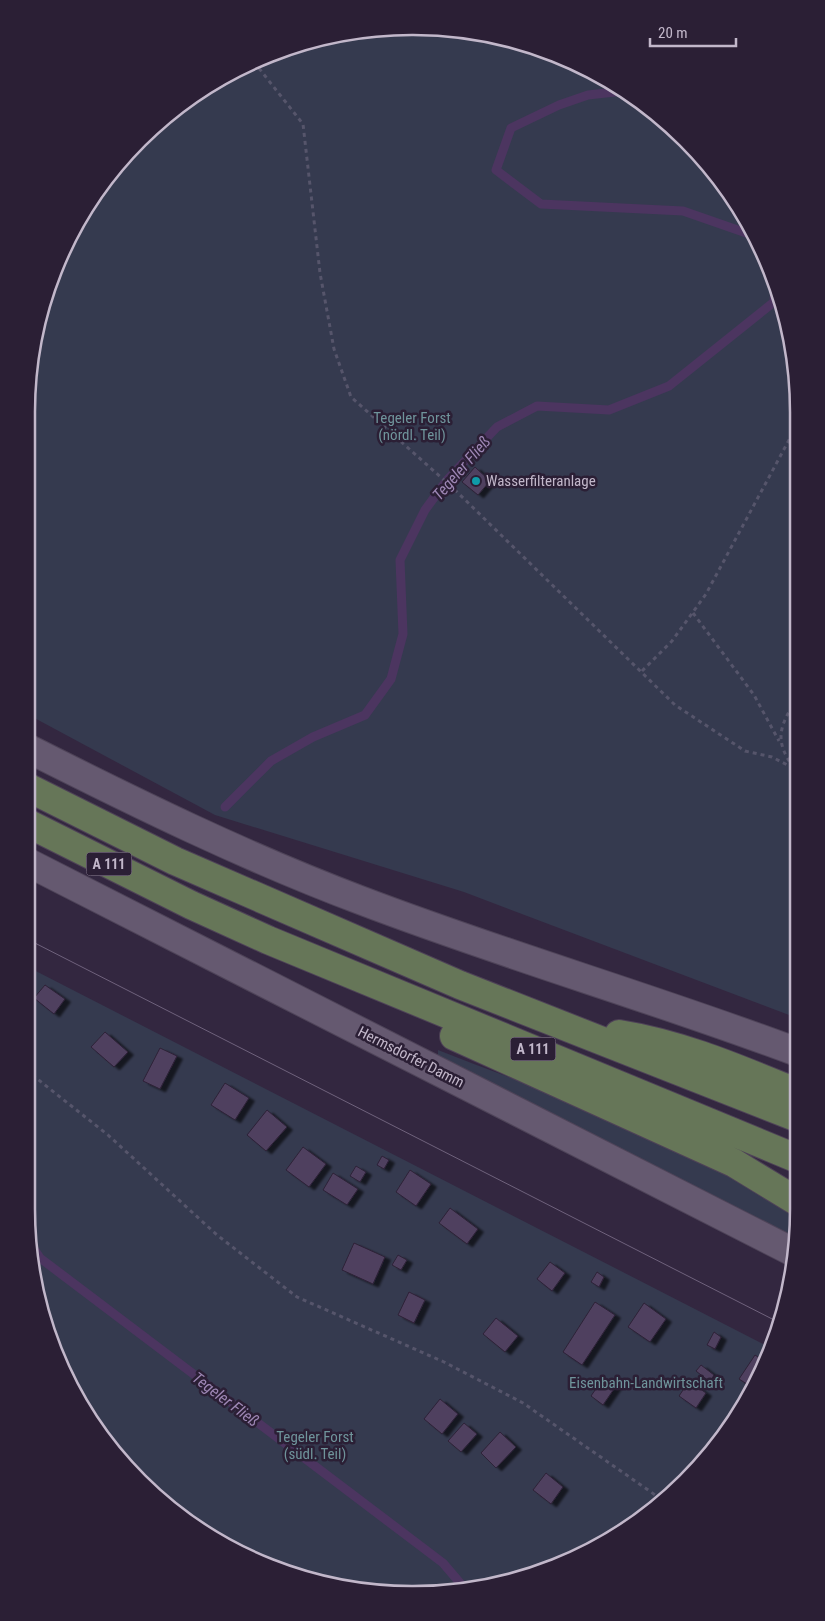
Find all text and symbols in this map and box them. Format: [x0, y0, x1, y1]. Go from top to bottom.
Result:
scale bar [650, 15, 736, 47]
text: 20 m [658, 24, 688, 42]
park label: Tegeler Forst (nördl. Teil) [373, 409, 451, 444]
water label: Tegeler Fließ [428, 432, 494, 504]
place label: Wasserfilteranlage [486, 472, 596, 490]
marker: Wasserfilteranlage [470, 475, 482, 487]
road number: A 111 [86, 852, 132, 876]
street label: Hermsdorfer Damm [355, 1023, 467, 1091]
road number: A 111 [510, 1038, 556, 1060]
water label: Tegeler Fließ [189, 1368, 263, 1431]
park label: Eisenbahn-Landwirtschaft [569, 1374, 723, 1392]
park label: Tegeler Forst (südl. Teil) [276, 1428, 354, 1463]

